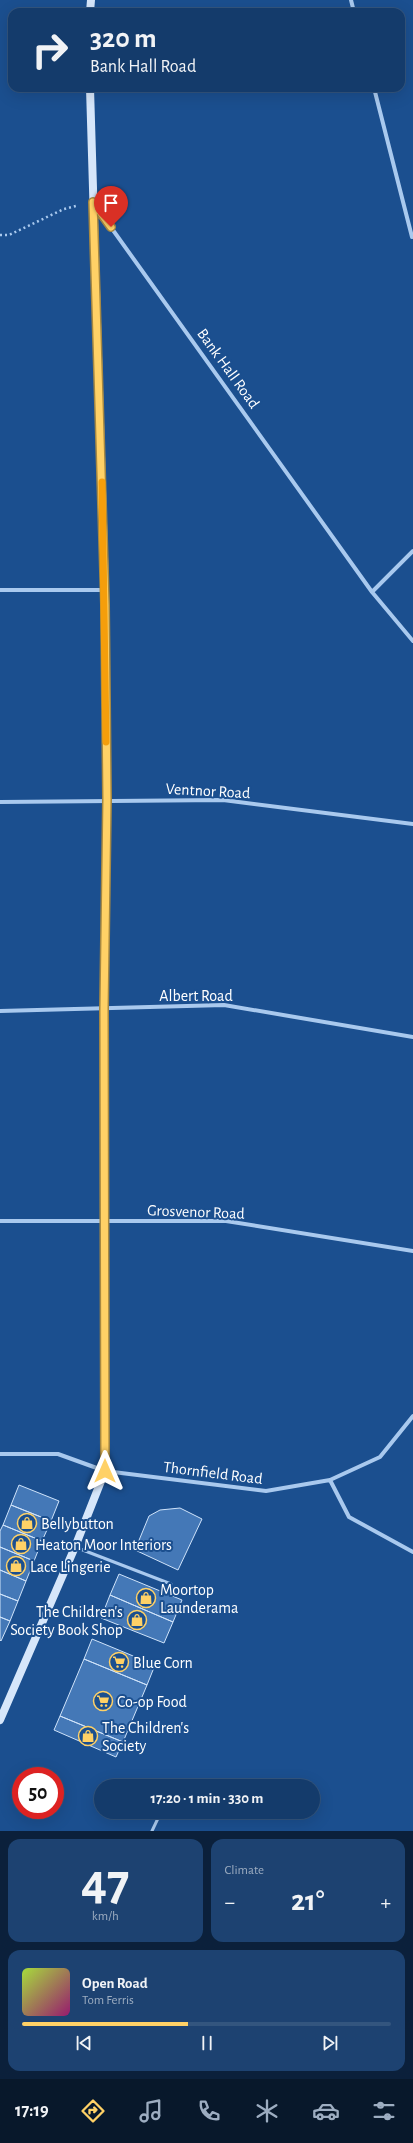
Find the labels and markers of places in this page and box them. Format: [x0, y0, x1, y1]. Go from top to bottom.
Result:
pin [94, 186, 128, 227]
shop icon: Bellybutton [16, 1512, 38, 1534]
place label: Bellybutton [41, 1516, 114, 1533]
shop icon: Heaton Moor Interiors [10, 1533, 32, 1555]
place label: Heaton Moor Interiors [35, 1537, 172, 1553]
shop icon: Lace Lingerie [5, 1555, 27, 1577]
place label: Lace Lingerie [30, 1559, 111, 1575]
place label: Moortop Launderama [160, 1582, 238, 1616]
shop icon: Moortop Launderama [135, 1587, 157, 1609]
place label: The Children's Society Book Shop [10, 1604, 123, 1639]
shop icon: The Children's Society Book Shop [126, 1609, 148, 1631]
supermarket icon: Blue Corn [108, 1651, 130, 1673]
place label: Blue Corn [133, 1655, 193, 1671]
supermarket icon: Co-op Food [92, 1690, 114, 1712]
place label: Co-op Food [117, 1694, 187, 1710]
place label: The Children's Society [102, 1720, 189, 1755]
shop icon: The Children's Society [77, 1725, 99, 1747]

